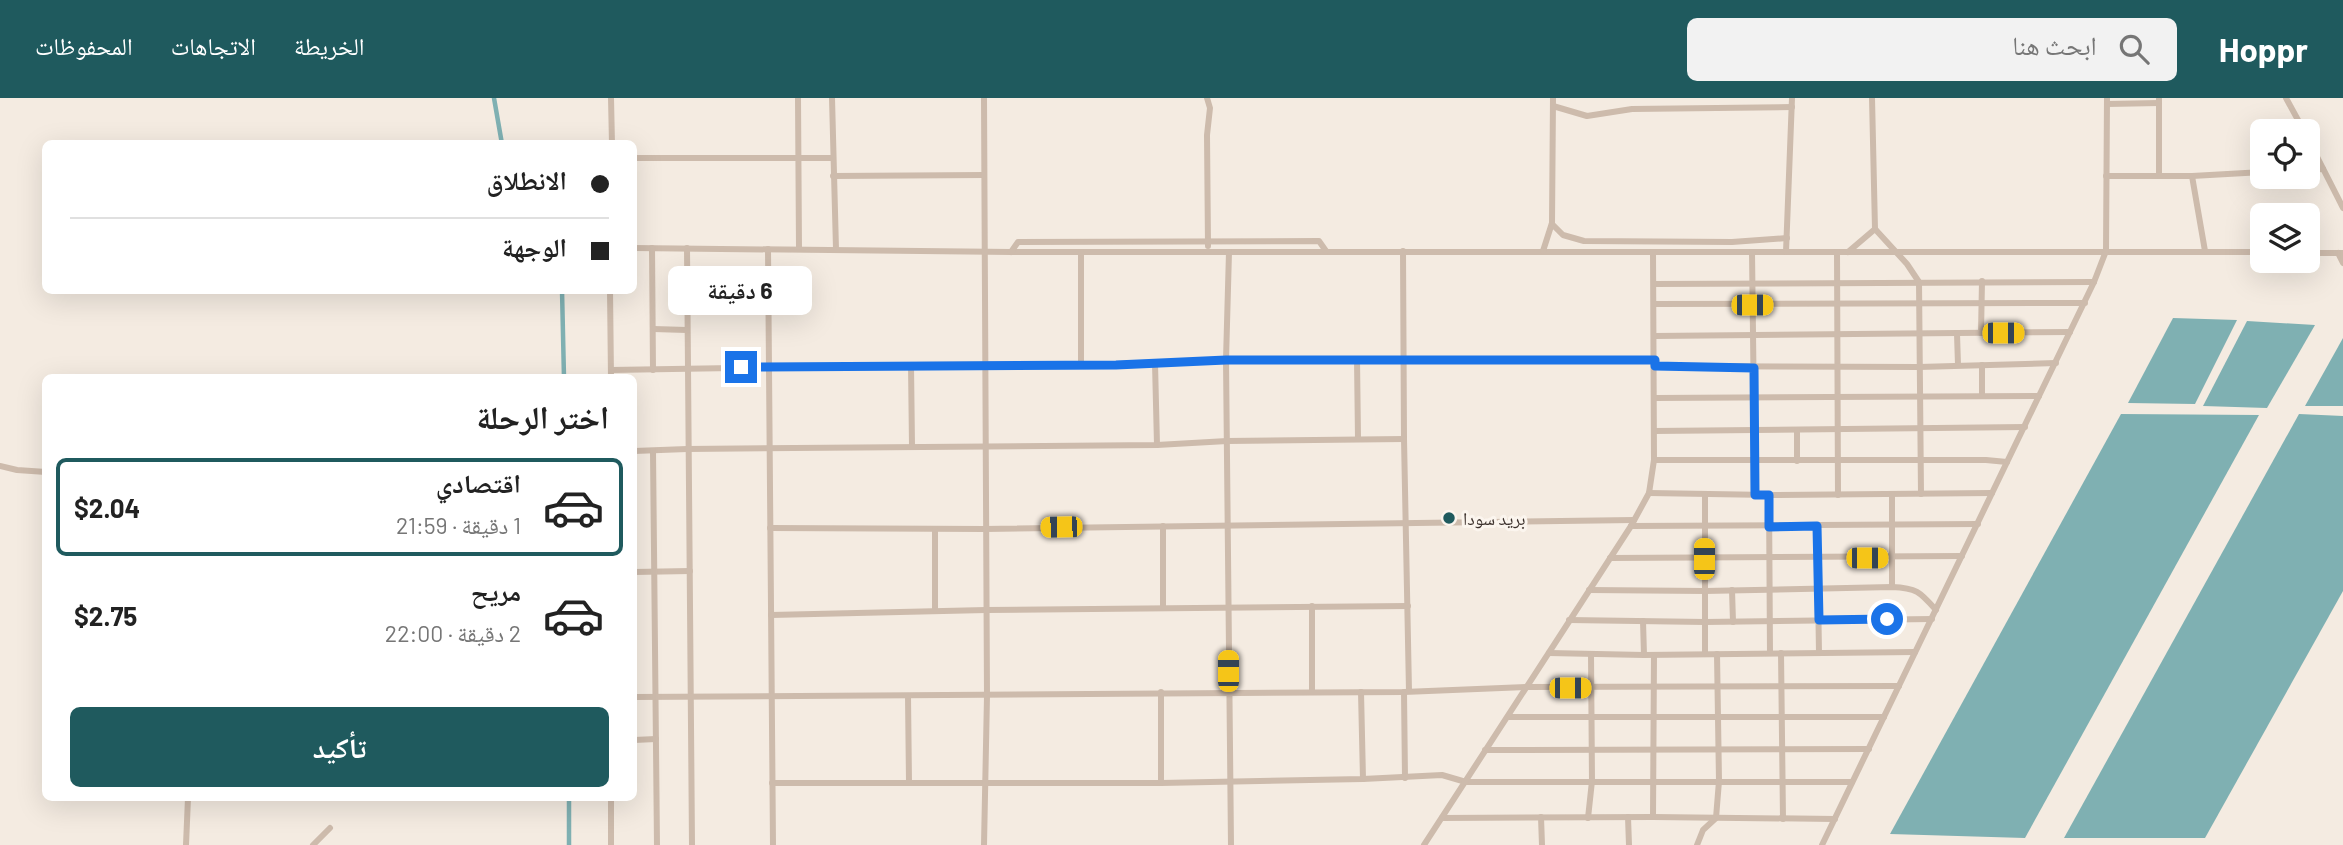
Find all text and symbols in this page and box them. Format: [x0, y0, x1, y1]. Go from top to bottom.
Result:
search box [1687, 18, 2177, 81]
text: ابحث هنا [2012, 29, 2097, 60]
text: Hoppr [2219, 29, 2308, 69]
icon: search [2115, 30, 2153, 68]
text: المحفوظات [35, 31, 133, 60]
text: الاتجاهات [171, 31, 256, 60]
text: الخريطة [294, 31, 365, 60]
map controls [2250, 119, 2320, 273]
button: locate [2250, 119, 2320, 189]
text: الانطلاق [487, 164, 567, 195]
button: layers [2250, 203, 2320, 273]
text: الوجهة [502, 231, 567, 262]
callout: 6 دقيقة [669, 266, 813, 314]
text: 6 دقيقة [707, 276, 773, 304]
car [1732, 295, 1774, 316]
car [1983, 323, 2025, 344]
route end [725, 351, 757, 383]
text: اختر الرحلة [476, 397, 609, 435]
text: اقتصادي [436, 467, 521, 498]
icon: car [542, 476, 605, 539]
text: $2.04 [74, 492, 140, 523]
place label: بريد سودا [1463, 507, 1526, 530]
marker: بريد سودا [1441, 510, 1457, 526]
text: 1 دقيقة · 21:59 [396, 511, 521, 539]
car [1040, 516, 1083, 538]
car [1694, 538, 1715, 580]
car [1847, 548, 1889, 569]
text: مريح [471, 575, 521, 606]
icon: car [542, 584, 605, 647]
text: $2.75 [74, 600, 137, 631]
route start [1871, 603, 1903, 635]
text: 2 دقيقة · 22:00 [385, 619, 521, 647]
car [1218, 650, 1239, 692]
car [1550, 678, 1592, 699]
button: تأكيد [70, 707, 609, 787]

